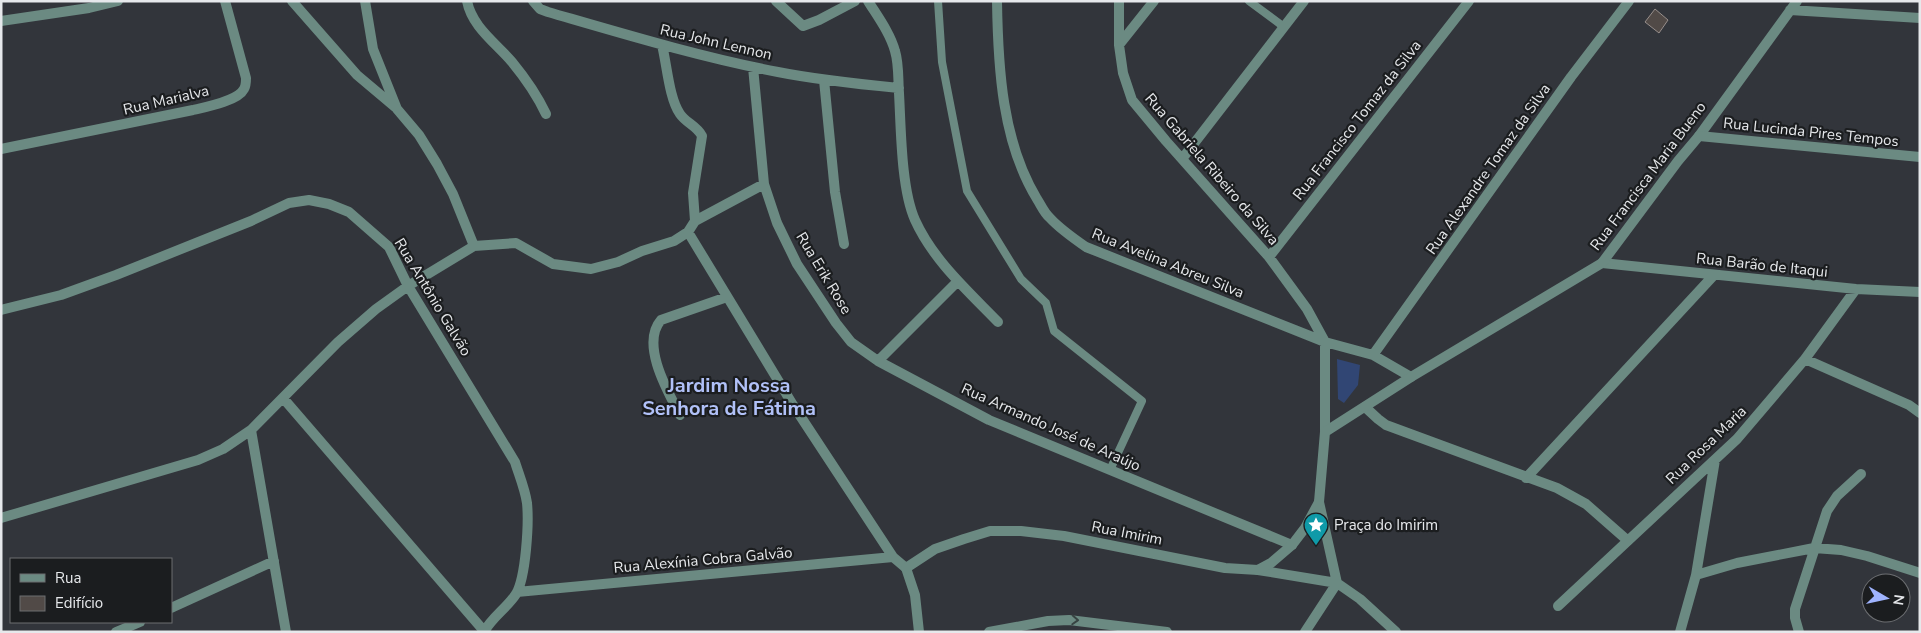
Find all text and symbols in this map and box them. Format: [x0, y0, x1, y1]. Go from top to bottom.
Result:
street label: Rua John Lennon [658, 19, 774, 65]
street label: Rua Francisco Tomaz da Silva [1288, 36, 1426, 204]
street label: Rua Marialva [121, 80, 211, 120]
street label: Rua Alexandre Tomaz da Silva [1421, 80, 1555, 258]
street label: Rua Gabriela Ribeiro da Silva [1140, 89, 1284, 249]
street label: Rua Francisca Maria Bueno [1585, 98, 1711, 254]
street label: Rua Lucinda Pires Tempos [1722, 113, 1900, 151]
street label: Rua Avelina Abreu Silva [1089, 223, 1247, 303]
street label: Rua Erik Rose [792, 228, 856, 318]
street label: Rua Antônio Galvão [390, 234, 476, 360]
street label: Rua Barão de Itaqui [1695, 248, 1829, 282]
district label: Jardim Nossa Senhora de Fátima [642, 372, 816, 422]
street label: Rua Armando José de Araújo [958, 378, 1144, 476]
street label: Rua Rosa Maria [1661, 401, 1751, 489]
place icon: Praça do Imirim [1303, 512, 1329, 546]
place label: Praça do Imirim [1334, 515, 1438, 535]
street label: Rua Imirim [1090, 516, 1164, 550]
street label: Rua Alexínia Cobra Galvão [613, 542, 793, 578]
legend [10, 558, 172, 623]
text: Rua [55, 568, 81, 588]
north arrow [1861, 573, 1911, 623]
text: Edifício [55, 593, 103, 613]
text: N [1888, 593, 1909, 607]
one-way arrow [1071, 615, 1079, 626]

